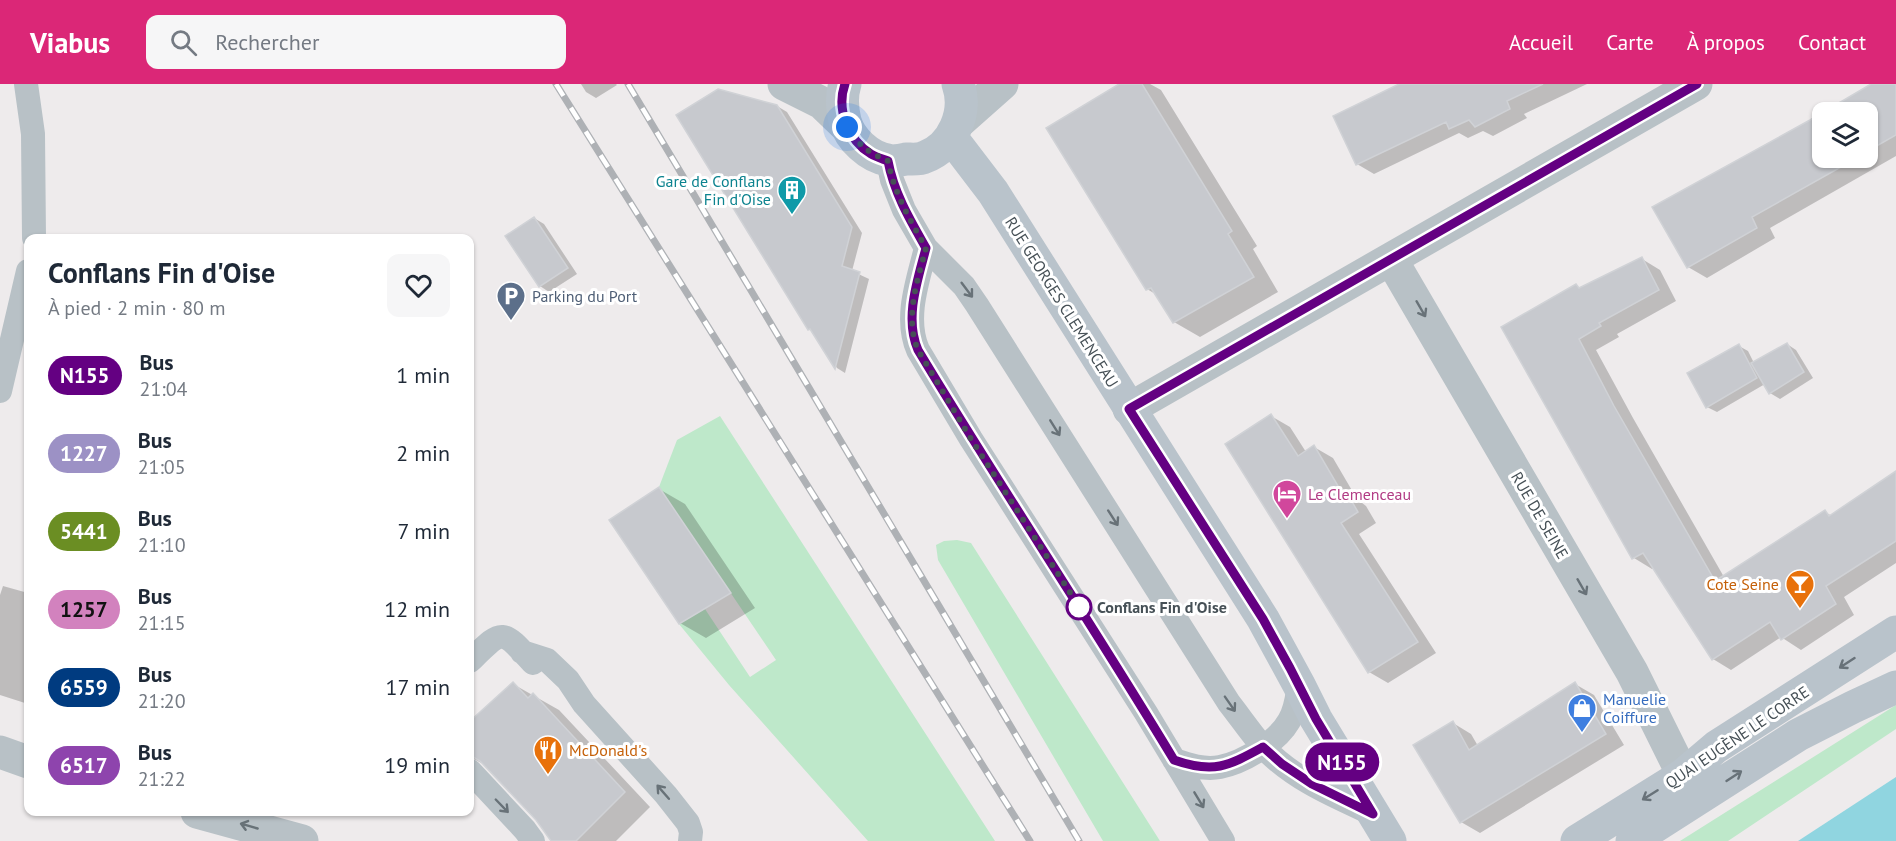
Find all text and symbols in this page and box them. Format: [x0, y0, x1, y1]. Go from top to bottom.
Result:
search box [146, 15, 566, 69]
text: Viabus [30, 24, 110, 61]
icon: search [167, 26, 200, 59]
text: Rechercher [215, 28, 319, 56]
text: Accueil [1509, 29, 1573, 56]
text: Carte [1606, 29, 1654, 56]
text: À propos [1687, 29, 1765, 56]
text: Contact [1798, 29, 1866, 56]
map controls [1812, 102, 1878, 168]
button: layers [1812, 102, 1878, 168]
your location [832, 112, 862, 142]
place label: Gare de Conflans Fin d'Oise [656, 171, 771, 209]
building icon: Gare de Conflans Fin d'Oise [776, 174, 808, 216]
street label: RUE GEORGES CLEMENCEAU [1001, 213, 1123, 391]
text: Conflans Fin d'Oise [48, 254, 275, 291]
button: heart [387, 254, 450, 317]
parking icon: Parking du Port [495, 280, 527, 322]
one-way arrow [960, 282, 973, 298]
place label: Parking du Port [532, 286, 638, 306]
text: À pied · 2 min · 80 m [48, 295, 226, 321]
one-way arrow [1415, 300, 1427, 317]
text: Bus [140, 348, 174, 376]
text: 1 min [396, 361, 450, 389]
text: N155 [60, 362, 110, 389]
text: 21:04 [140, 376, 188, 402]
one-way arrow [1050, 419, 1062, 436]
text: Bus [138, 426, 172, 454]
text: 2 min [396, 439, 450, 467]
text: 1227 [60, 440, 108, 467]
text: 21:05 [138, 454, 186, 480]
street label: RUE DE SEINE [1507, 468, 1573, 562]
hotel icon: Le Clemenceau [1271, 478, 1303, 520]
place label: Le Clemenceau [1308, 484, 1411, 504]
text: Bus [138, 504, 172, 532]
one-way arrow [1107, 509, 1119, 526]
text: 7 min [398, 517, 450, 545]
text: 5441 [60, 518, 108, 545]
text: 21:10 [138, 532, 186, 558]
bar icon: Cote Seine [1784, 568, 1816, 610]
place label: Cote Seine [1706, 574, 1779, 594]
one-way arrow [1576, 578, 1588, 595]
text: Bus [138, 582, 172, 610]
marker: Conflans Fin d'Oise [1066, 594, 1092, 620]
text: 12 min [384, 595, 450, 623]
text: 1257 [60, 596, 108, 623]
place label: Conflans Fin d'Oise [1097, 597, 1227, 617]
text: 21:15 [138, 610, 186, 636]
one-way arrow [1839, 658, 1856, 670]
text: Bus [138, 660, 172, 688]
text: 17 min [386, 673, 450, 701]
text: 6559 [60, 674, 108, 701]
street label: QUAI EUGÈNE LE CORRE [1661, 681, 1813, 793]
text: 21:20 [138, 688, 186, 714]
place label: Manuelie Coiffure [1603, 689, 1666, 727]
shop icon: Manuelie Coiffure [1566, 692, 1598, 734]
one-way arrow [1224, 695, 1236, 711]
restaurant icon: McDonald's [532, 734, 564, 776]
text: Bus [138, 738, 172, 766]
place label: McDonald's [569, 740, 647, 760]
line badge: N155 [1300, 742, 1384, 782]
text: N155 [1317, 749, 1367, 776]
text: 19 min [384, 751, 450, 779]
text: 6517 [60, 752, 108, 779]
text: 21:22 [138, 766, 186, 792]
one-way arrow [1726, 769, 1743, 782]
one-way arrow [656, 785, 670, 800]
one-way arrow [1642, 789, 1659, 801]
one-way arrow [1193, 791, 1205, 808]
one-way arrow [495, 798, 510, 813]
one-way arrow [240, 820, 259, 831]

